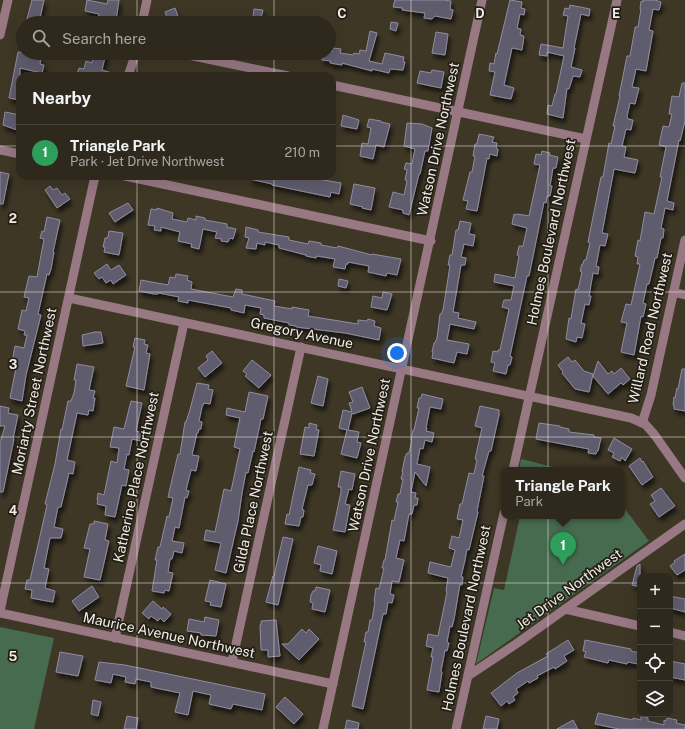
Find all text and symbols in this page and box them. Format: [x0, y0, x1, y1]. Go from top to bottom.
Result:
text: C [337, 6, 347, 21]
text: D [475, 6, 485, 21]
text: E [612, 6, 620, 21]
search box [16, 16, 336, 60]
icon: search [30, 27, 52, 49]
text: Search here [62, 30, 146, 47]
street label: Watson Drive Northwest [414, 61, 462, 217]
text: Nearby [32, 88, 91, 108]
text: Triangle Park [70, 137, 165, 154]
street label: Holmes Boulevard Northwest [523, 137, 579, 327]
text: 1 [42, 145, 48, 160]
text: 210 m [285, 145, 320, 160]
text: Park · Jet Drive Northwest [70, 154, 225, 169]
text: 2 [9, 211, 17, 226]
street label: Willard Road Northwest [625, 251, 675, 405]
street label: Moriarty Street Northwest [8, 306, 60, 476]
street label: Gregory Avenue [249, 314, 355, 352]
your location [387, 343, 407, 363]
text: 3 [9, 357, 18, 372]
street label: Watson Drive Northwest [345, 377, 393, 533]
street label: Katherine Place Northwest [110, 390, 162, 564]
street label: Gilda Place Northwest [230, 430, 276, 574]
popup [501, 467, 625, 519]
text: Triangle Park [515, 477, 611, 494]
text: Park [515, 494, 543, 509]
text: 4 [9, 503, 18, 518]
street label: Holmes Boulevard Northwest [438, 523, 494, 713]
pin: 1 [550, 532, 576, 565]
street label: Jet Drive Northwest [513, 545, 625, 633]
map controls [637, 573, 673, 717]
button: + [637, 573, 673, 609]
street label: Maurice Avenue Northwest [82, 609, 256, 661]
button: − [637, 609, 673, 645]
button: locate [637, 645, 673, 681]
text: 5 [9, 649, 18, 664]
button: layers [637, 681, 673, 717]

